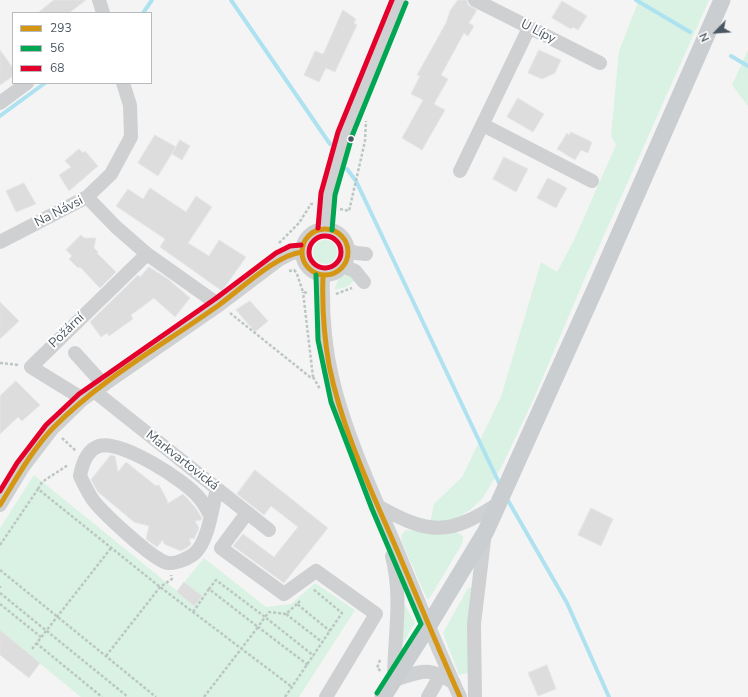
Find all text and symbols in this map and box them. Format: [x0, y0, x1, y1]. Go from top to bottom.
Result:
legend [12, 12, 152, 84]
north arrow [696, 12, 736, 52]
street label: U Lípy [518, 17, 558, 47]
text: 293 [50, 20, 72, 36]
text: N [696, 30, 713, 44]
text: 56 [50, 40, 64, 56]
text: 68 [50, 60, 64, 76]
unlabelled marker [346, 134, 356, 144]
street label: Na Návsi [32, 193, 86, 231]
street label: Požární [46, 310, 88, 352]
street label: Markvartovická [142, 428, 222, 494]

